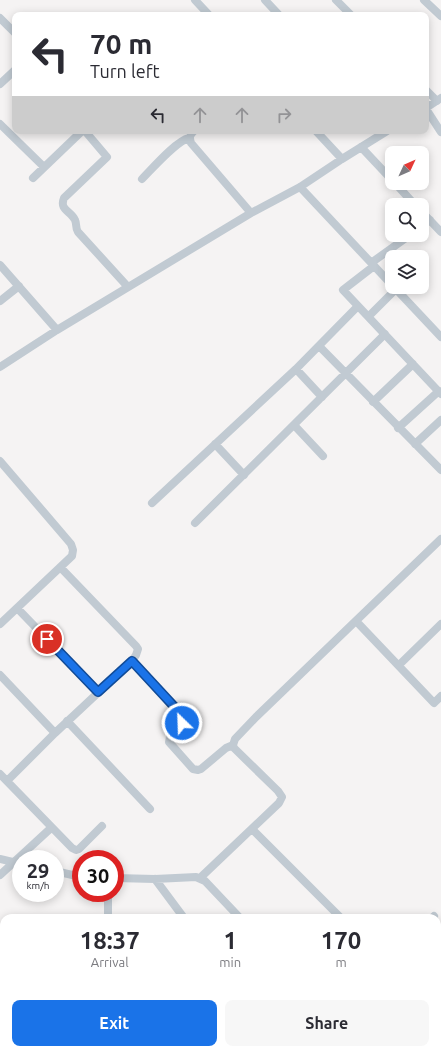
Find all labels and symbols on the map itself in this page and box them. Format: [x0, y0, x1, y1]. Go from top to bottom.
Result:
north arrow [385, 146, 429, 190]
pin [30, 622, 64, 656]
position arrow [161, 702, 203, 744]
speed limit sign: 30 [72, 850, 124, 902]

